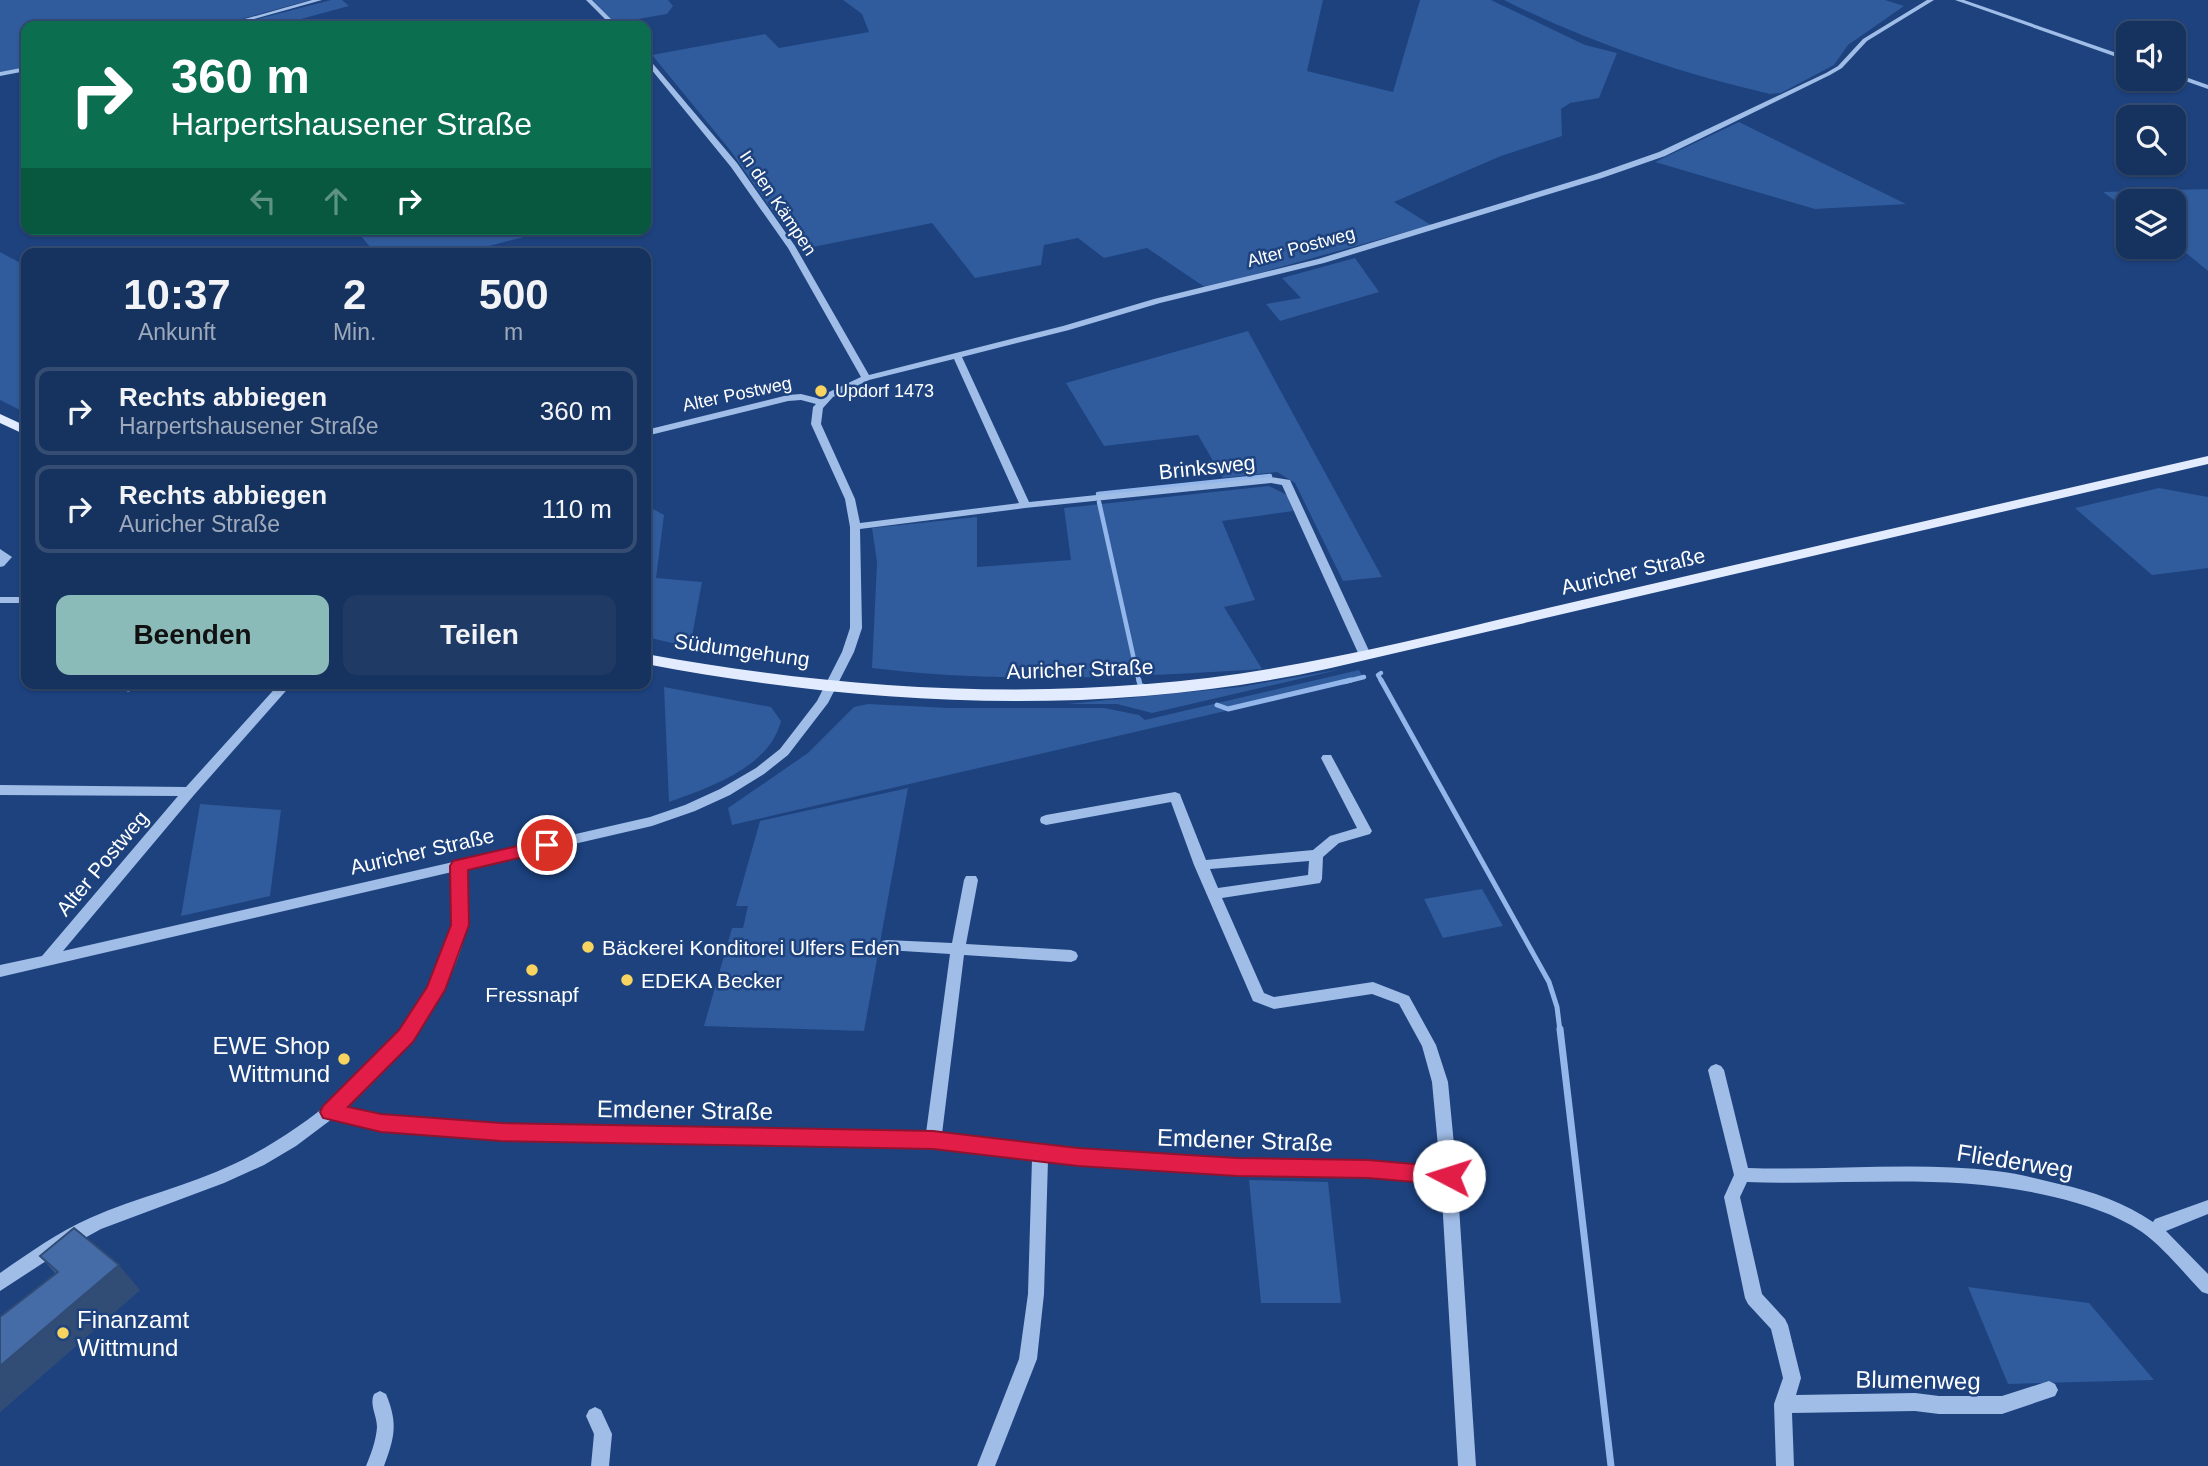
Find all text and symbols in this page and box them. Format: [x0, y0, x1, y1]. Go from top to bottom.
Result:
map controls [2116, 21, 2186, 259]
button: sound [2116, 21, 2186, 91]
icon: right [56, 49, 147, 140]
text: 360 m [171, 49, 310, 103]
button: search [2116, 105, 2186, 175]
text: Harpertshausener Straße [171, 106, 532, 142]
street label: In den Kämpen [736, 147, 820, 259]
icon: left [244, 182, 282, 220]
icon: ahead [317, 182, 355, 220]
icon: right [390, 182, 428, 220]
button: layers [2116, 189, 2186, 259]
street label: Alter Postweg [1245, 223, 1357, 271]
text: 10:37 [123, 271, 231, 318]
text: 2 [343, 271, 366, 318]
text: 500 [479, 271, 549, 318]
text: Ankunft [138, 319, 216, 345]
text: Min. [333, 319, 376, 345]
text: m [504, 319, 523, 345]
street label: Alter Postweg [681, 373, 793, 415]
place label: Updorf 1473 [835, 381, 934, 401]
text: Rechts abbiegen [119, 382, 327, 412]
marker: Updorf 1473 [813, 383, 829, 399]
icon: right [60, 392, 98, 430]
text: 360 m [540, 396, 612, 426]
text: Harpertshausener Straße [119, 413, 379, 439]
street label: Brinksweg [1158, 450, 1256, 484]
text: Rechts abbiegen [119, 480, 327, 510]
icon: right [60, 490, 98, 528]
text: 110 m [542, 494, 612, 524]
text: Auricher Straße [119, 511, 280, 537]
street label: Auricher Straße [1559, 543, 1707, 599]
button: Beenden [56, 595, 329, 675]
button: Teilen [343, 595, 616, 675]
street label: Südumgehung [673, 629, 811, 671]
street label: Auricher Straße [1006, 655, 1154, 683]
street label: Alter Postweg [52, 806, 152, 920]
pin [517, 815, 577, 875]
street label: Auricher Straße [348, 823, 496, 879]
icon: arrive [528, 826, 566, 864]
place label: Bäckerei Konditorei Ulfers Eden [602, 936, 900, 959]
marker: Bäckerei Konditorei Ulfers Eden [580, 939, 596, 955]
marker: Fressnapf [524, 962, 540, 978]
place label: EDEKA Becker [641, 969, 782, 992]
marker: EDEKA Becker [619, 972, 635, 988]
place label: Fressnapf [485, 983, 579, 1006]
place label: EWE Shop Wittmund [213, 1032, 330, 1087]
marker: EWE Shop Wittmund [336, 1051, 352, 1067]
street label: Emdener Straße [597, 1095, 773, 1125]
street label: Emdener Straße [1157, 1123, 1333, 1157]
street label: Fliederweg [1955, 1138, 2075, 1184]
position arrow [1412, 1139, 1486, 1213]
place label: Finanzamt Wittmund [77, 1306, 189, 1361]
marker: Finanzamt Wittmund [55, 1325, 71, 1341]
street label: Blumenweg [1855, 1365, 1981, 1395]

